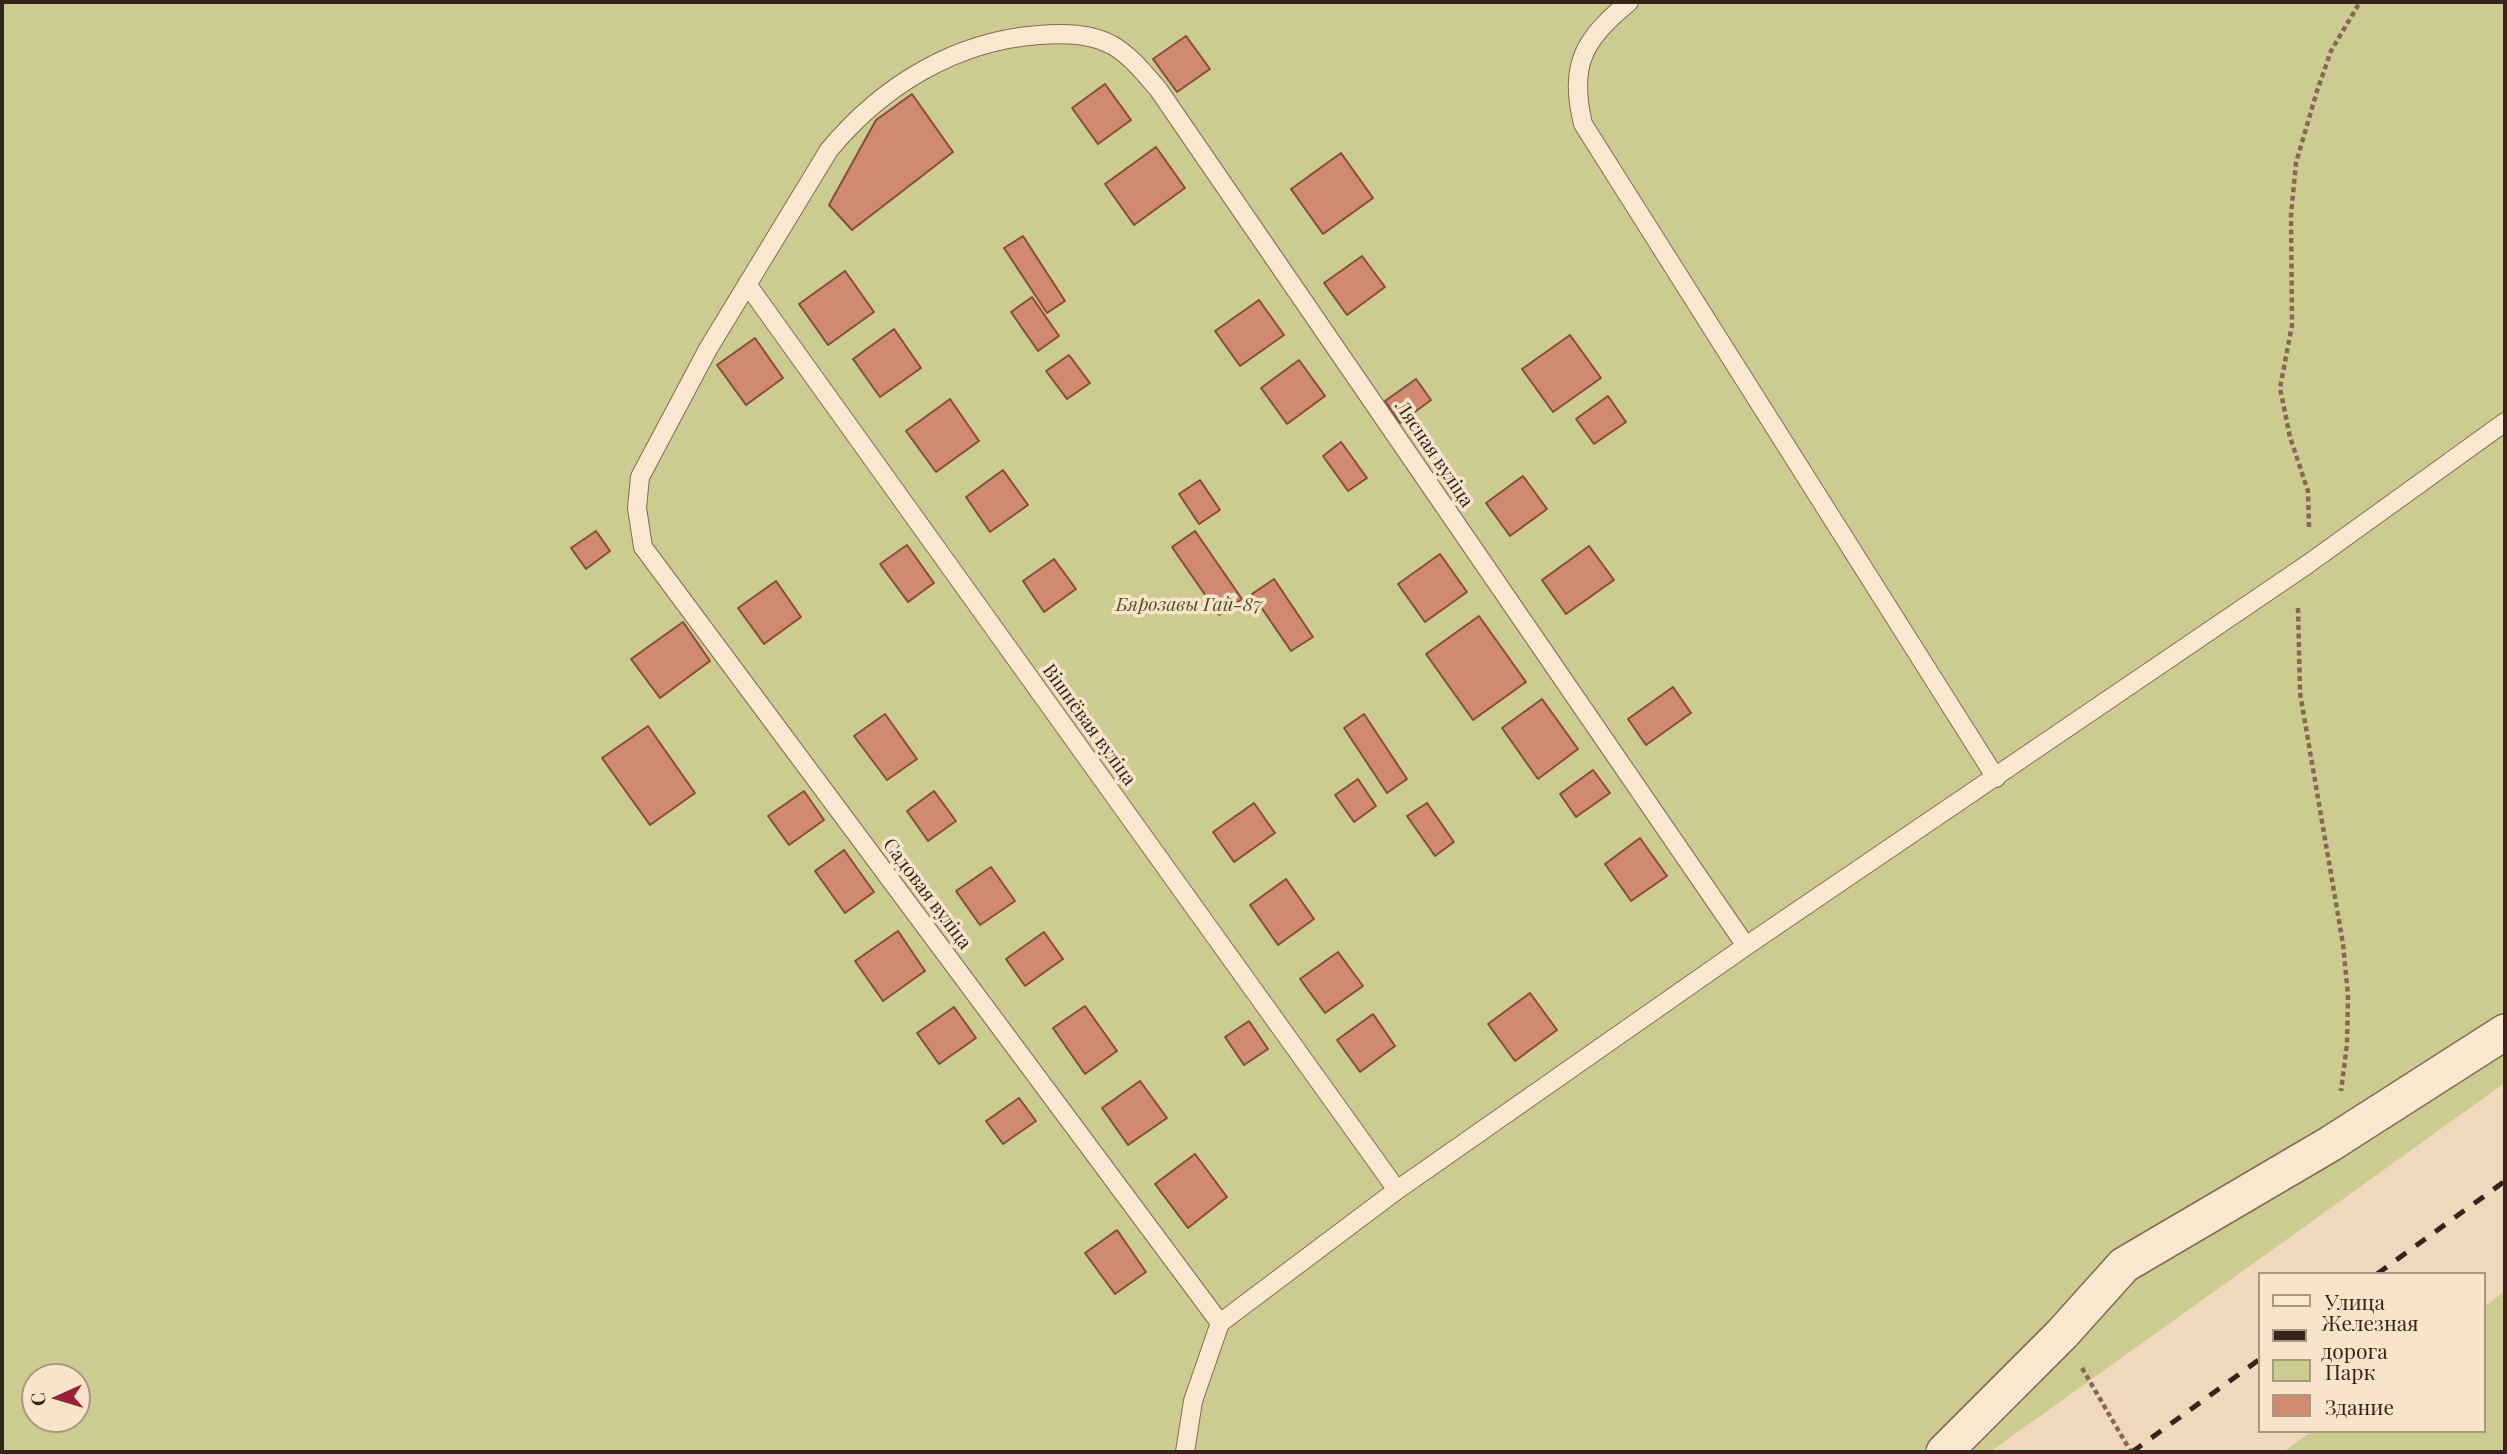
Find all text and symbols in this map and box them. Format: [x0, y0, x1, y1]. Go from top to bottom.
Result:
street label: Лясная вуліца [1390, 396, 1478, 512]
park label: Бярозавы Гай-87 [1116, 594, 1262, 616]
street label: Вішнёвая вуліца [1037, 660, 1141, 790]
street label: Садовая вуліца [878, 834, 976, 954]
legend [2258, 1272, 2486, 1433]
text: Улица [2325, 1287, 2385, 1315]
text: Железная дорога [2321, 1308, 2418, 1364]
text: Парк [2325, 1357, 2375, 1385]
north arrow [21, 1363, 91, 1433]
text: С [24, 1392, 50, 1407]
text: Здание [2325, 1392, 2394, 1420]

